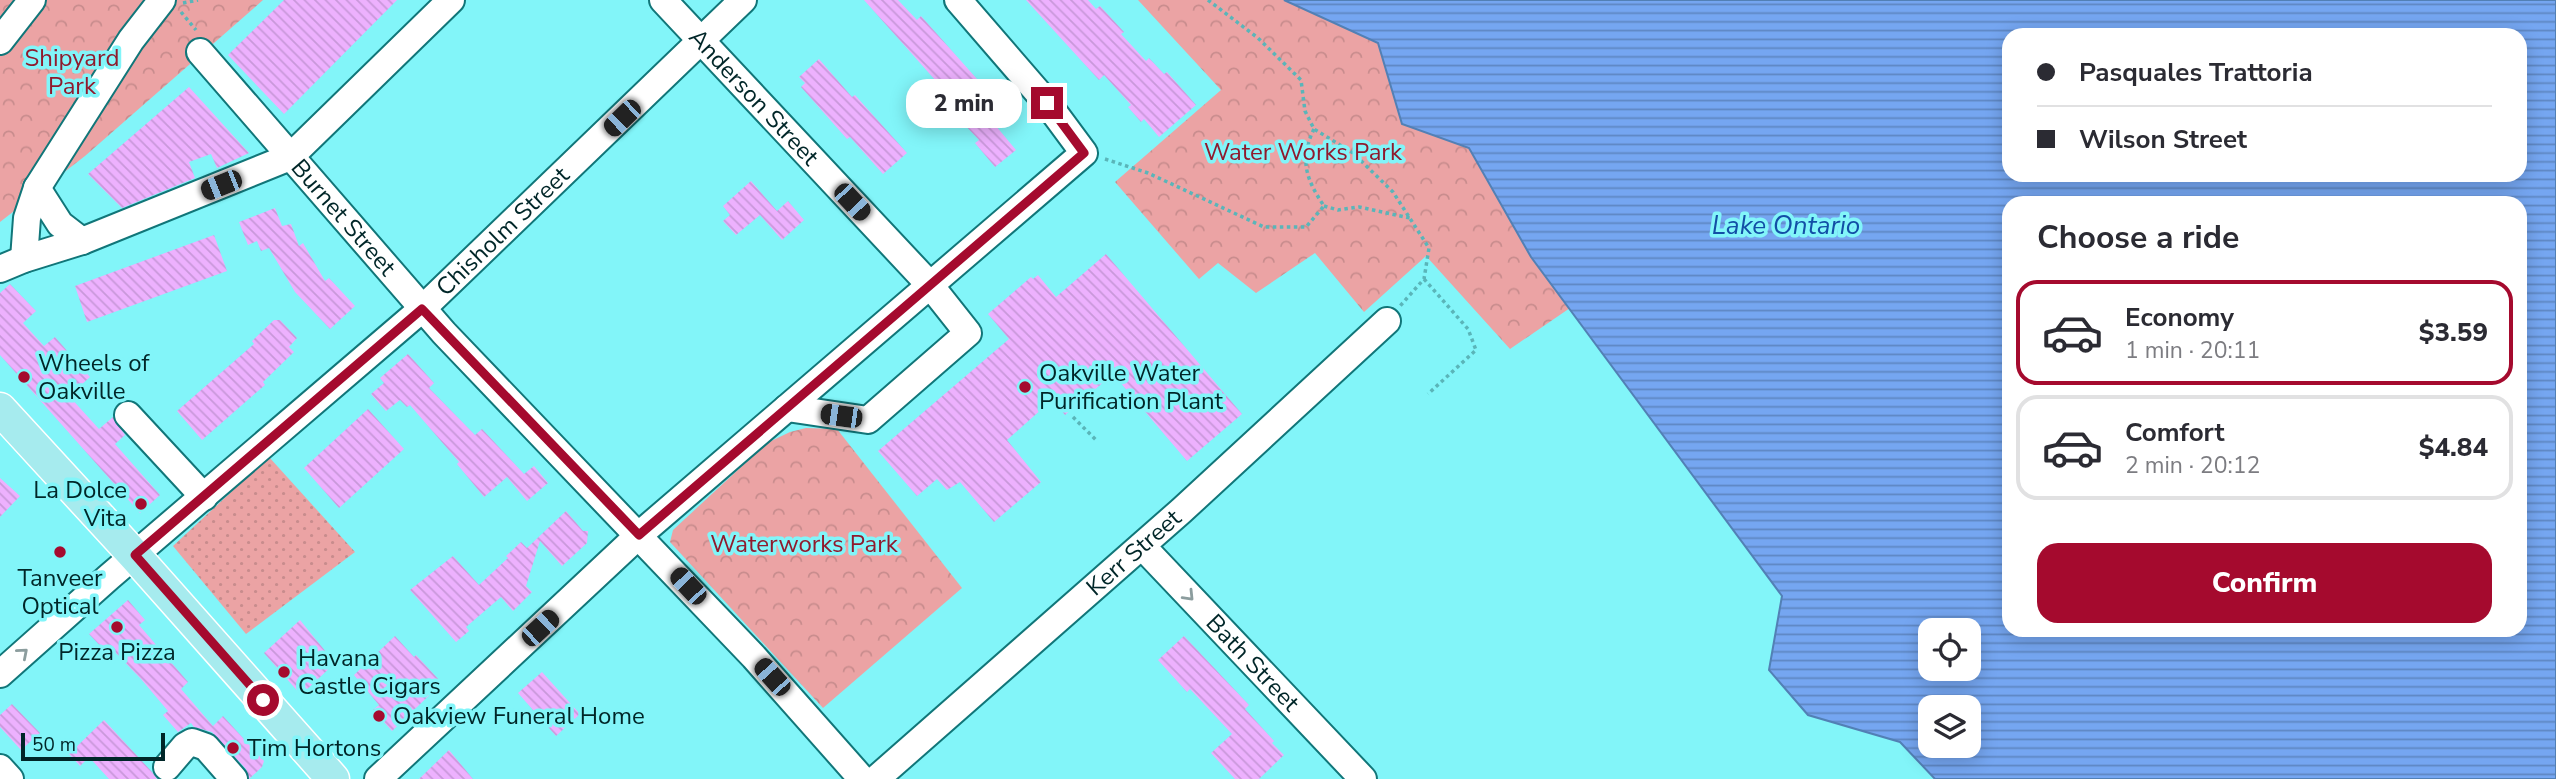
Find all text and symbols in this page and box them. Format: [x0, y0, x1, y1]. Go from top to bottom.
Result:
street label: Anderson Street [682, 22, 826, 173]
park label: Shipyard Park [24, 42, 120, 102]
text: Pasquales Trattoria [2079, 55, 2313, 90]
callout: 2 min [907, 78, 1023, 128]
route end [1031, 87, 1063, 119]
text: 2 min [934, 88, 994, 119]
car [600, 96, 645, 140]
text: Wilson Street [2079, 122, 2247, 157]
park label: Water Works Park [1204, 136, 1403, 168]
street label: Burnet Street [284, 152, 404, 283]
street label: Chisholm Street [429, 159, 577, 303]
car [198, 167, 245, 203]
car [830, 179, 875, 225]
water label: Lake Ontario [1712, 208, 1860, 243]
text: Choose a ride [2037, 216, 2239, 259]
text: Economy [2125, 300, 2234, 335]
icon: car [2041, 301, 2104, 364]
text: $3.59 [2419, 315, 2488, 350]
text: 1 min · 20:11 [2125, 335, 2260, 366]
place label: Wheels of Oakville [38, 347, 151, 407]
place label: Oakville Water Purification Plant [1039, 357, 1224, 417]
marker: Wheels of Oakville [16, 369, 32, 385]
marker: Oakville Water Purification Plant [1017, 379, 1033, 395]
car [819, 403, 864, 429]
text: Comfort [2125, 415, 2225, 450]
icon: car [2041, 416, 2104, 479]
text: $4.84 [2419, 430, 2488, 465]
text: 2 min · 20:12 [2125, 450, 2260, 481]
place label: La Dolce Vita [33, 474, 127, 534]
marker: La Dolce Vita [133, 496, 149, 512]
street label: Kerr Street [1079, 502, 1188, 603]
park label: Waterworks Park [710, 528, 899, 560]
button: Confirm [2037, 543, 2492, 623]
marker: Tanveer Optical [52, 544, 68, 560]
place label: Tanveer Optical [17, 562, 103, 622]
car [666, 563, 711, 609]
one-way arrow [1180, 588, 1193, 601]
car [518, 606, 563, 650]
street label: Bath Street [1199, 607, 1307, 719]
map controls [1918, 618, 1981, 758]
button: locate [1918, 618, 1981, 681]
marker: Pizza Pizza [109, 619, 125, 635]
place label: Pizza Pizza [58, 636, 176, 668]
place label: Havana Castle Cigars [298, 642, 441, 702]
one-way arrow [15, 649, 28, 661]
car [751, 654, 794, 700]
marker: Havana Castle Cigars [276, 664, 292, 680]
route start [247, 684, 279, 716]
button: layers [1918, 695, 1981, 758]
place label: Oakview Funeral Home [393, 700, 645, 732]
marker: Oakview Funeral Home [371, 708, 387, 724]
scale bar [21, 730, 164, 762]
text: 50 m [32, 732, 76, 758]
place label: Tim Hortons [247, 732, 381, 764]
marker: Tim Hortons [225, 740, 241, 756]

